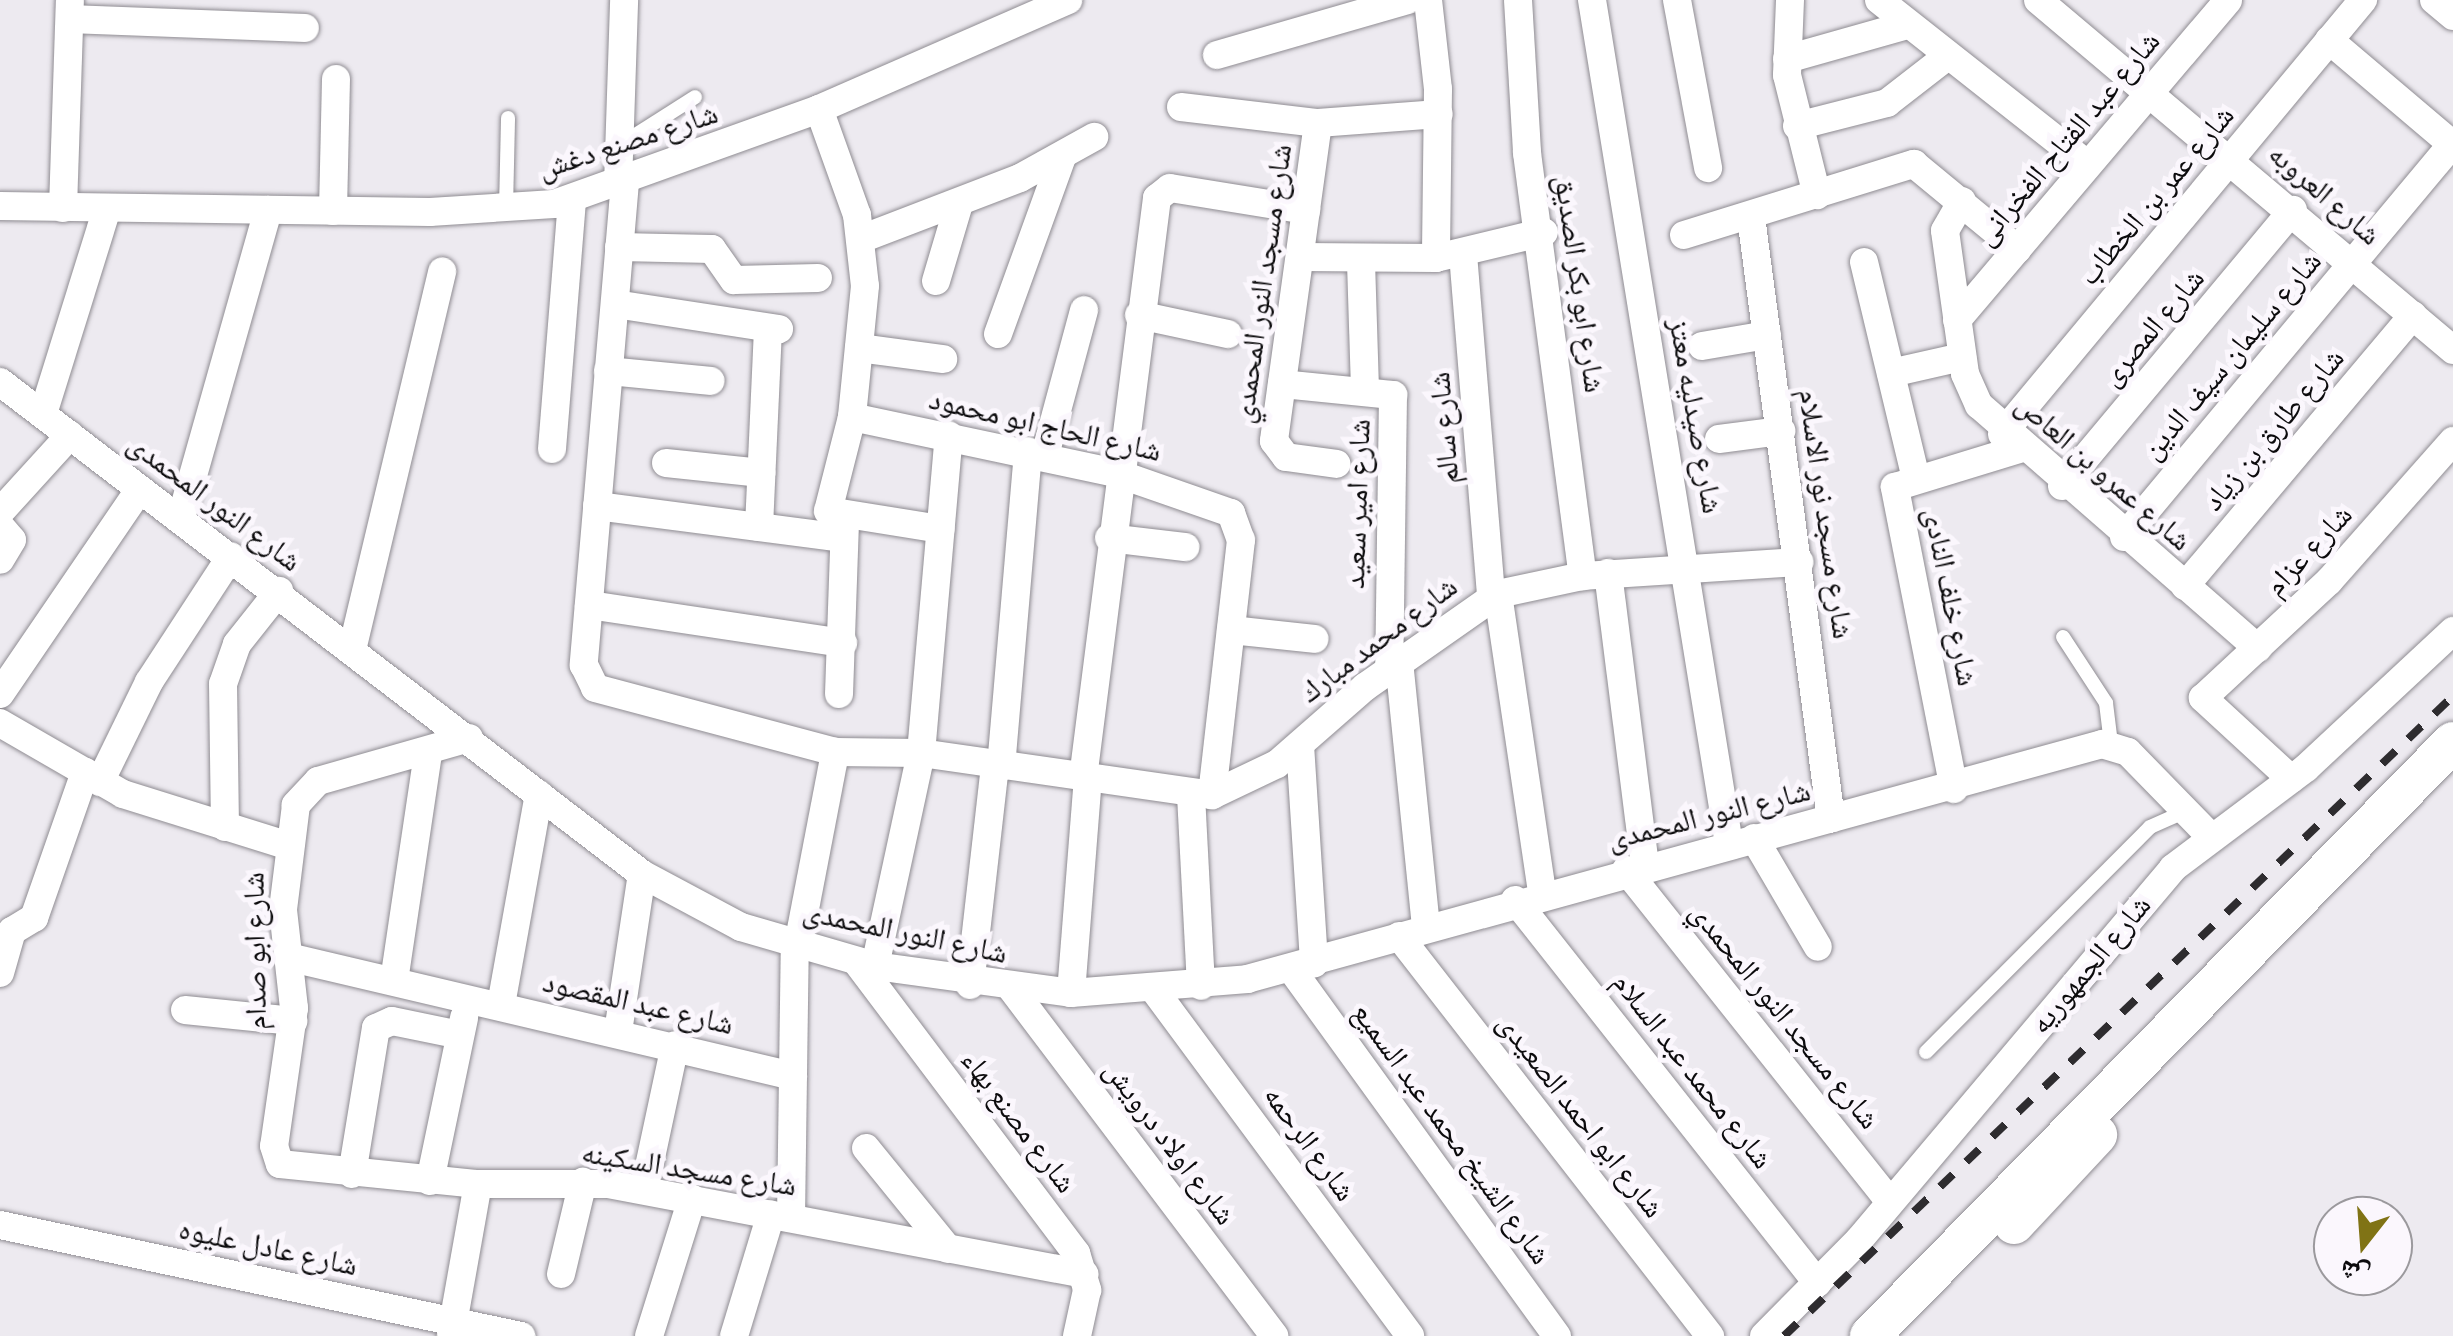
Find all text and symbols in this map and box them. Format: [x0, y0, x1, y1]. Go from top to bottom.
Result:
street label: شارع عبد الفتاح الفخرانى [1968, 24, 2168, 254]
street label: شارع مصنع دغش [533, 96, 723, 188]
street label: شارع عمر بن الخطاب [2071, 99, 2243, 293]
street label: شارع العروبه [2261, 137, 2387, 253]
street label: شارع مسجد النور المحمدي [1226, 142, 1300, 426]
street label: شارع ابو بكر الصديق [1546, 173, 1612, 395]
street label: شارع سليمان سيف الدين [2134, 244, 2330, 468]
street label: شارع المصرى [2093, 262, 2213, 394]
street label: شارع صيدليه معتز [1660, 316, 1730, 516]
street label: شارع طارق بن زياد [2196, 341, 2352, 519]
street label: شارع سالم [1422, 370, 1468, 486]
street label: شارع الحاج ابو محمود [925, 382, 1165, 470]
street label: شارع مسجد نور الاسلام [1790, 387, 1860, 641]
street label: شارع عمرو بن العاص [2008, 387, 2198, 559]
street label: شارع امير سعيد [1337, 418, 1379, 590]
street label: شارع النور المحمدى [120, 426, 308, 580]
street label: شارع عزام [2258, 498, 2360, 604]
street label: شارع خلف النادى [1915, 505, 1985, 689]
street label: شارع محمد مبارك [1293, 569, 1465, 711]
street label: شارع النور المحمدى [1604, 773, 1814, 859]
street label: شارع ابو صدام [237, 872, 275, 1030]
street label: شارع الجمهوريه [2023, 888, 2159, 1042]
street label: شارع النور المحمدى [800, 894, 1010, 972]
street label: شارع مسجد النور المحمدي [1681, 895, 1887, 1137]
street label: شارع عبد المقصود [539, 965, 737, 1043]
street label: شارع محمد عبد السلام [1604, 965, 1780, 1177]
street label: شارع الشيخ محمد عبد السميع [1344, 996, 1558, 1272]
street label: شارع ابو احمد الصعيدى [1489, 1006, 1671, 1226]
street label: شارع مصنع بهاء [953, 1043, 1083, 1201]
street label: شارع اولاد درويش [1095, 1053, 1243, 1233]
street label: شارع الرحمه [1255, 1079, 1363, 1209]
street label: شارع مسجد السكينه [579, 1135, 799, 1205]
north arrow [2313, 1196, 2413, 1296]
street label: شارع عادل عليوه [175, 1212, 361, 1284]
text: ش [2335, 1249, 2375, 1296]

